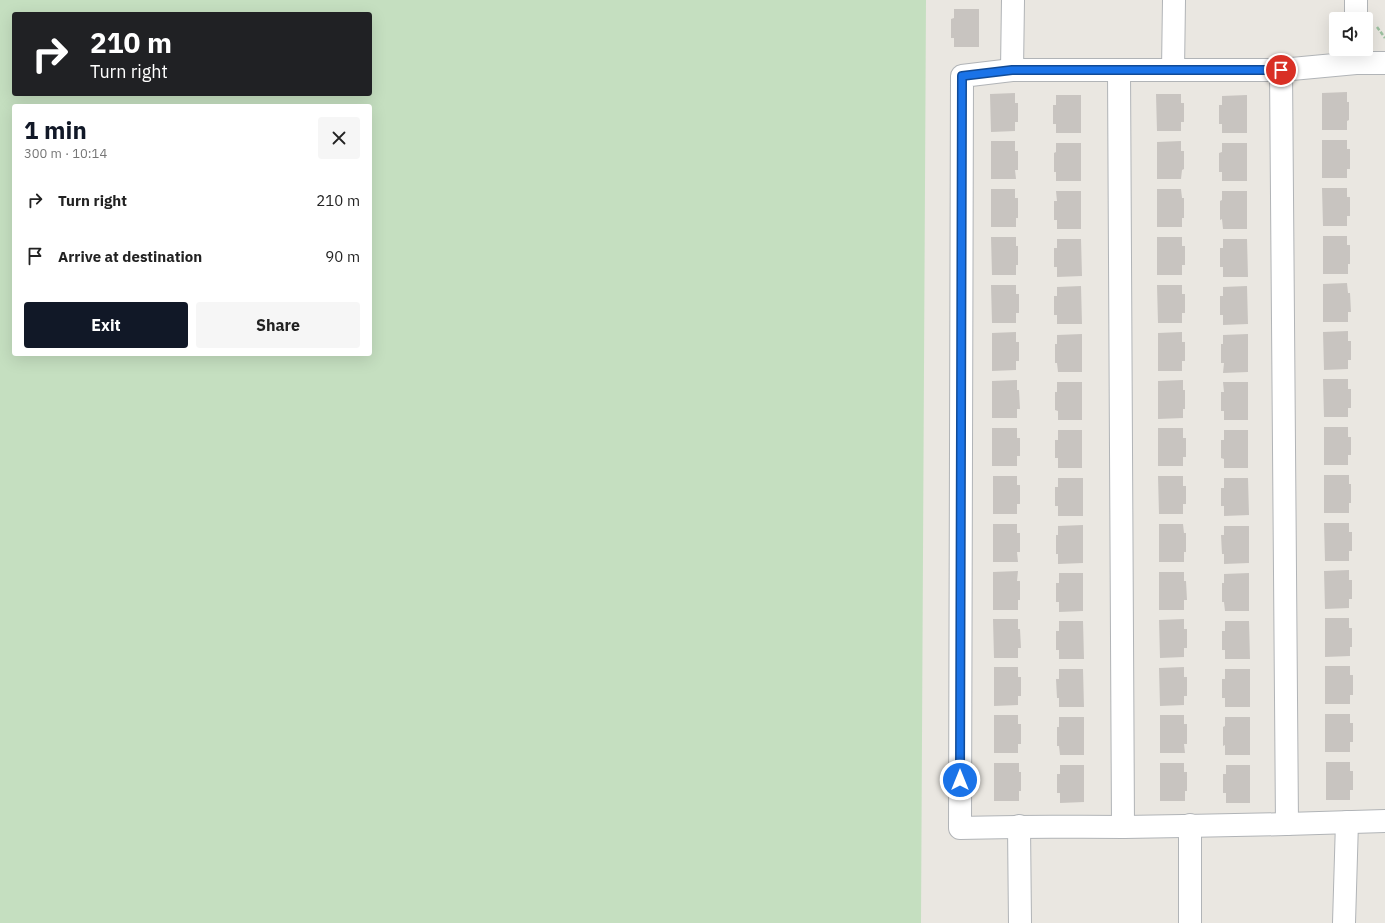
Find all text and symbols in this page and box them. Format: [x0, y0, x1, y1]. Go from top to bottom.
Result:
map controls [1329, 12, 1373, 56]
button: sound [1329, 12, 1373, 56]
text: 210 m [90, 24, 172, 61]
icon: right [24, 28, 76, 80]
pin [1264, 53, 1298, 87]
icon: arrive [1270, 59, 1292, 81]
text: Turn right [90, 60, 168, 83]
text: 1 min [24, 114, 87, 146]
button: close [318, 117, 360, 159]
text: 300 m · 10:14 [24, 145, 107, 162]
icon: right [24, 189, 46, 211]
text: Turn right [58, 191, 127, 210]
text: 210 m [316, 191, 360, 210]
icon: arrive [24, 245, 46, 267]
text: Arrive at destination [58, 247, 202, 266]
text: 90 m [325, 247, 360, 266]
button: Exit [24, 302, 188, 348]
button: Share [196, 302, 360, 348]
position arrow [939, 759, 981, 801]

